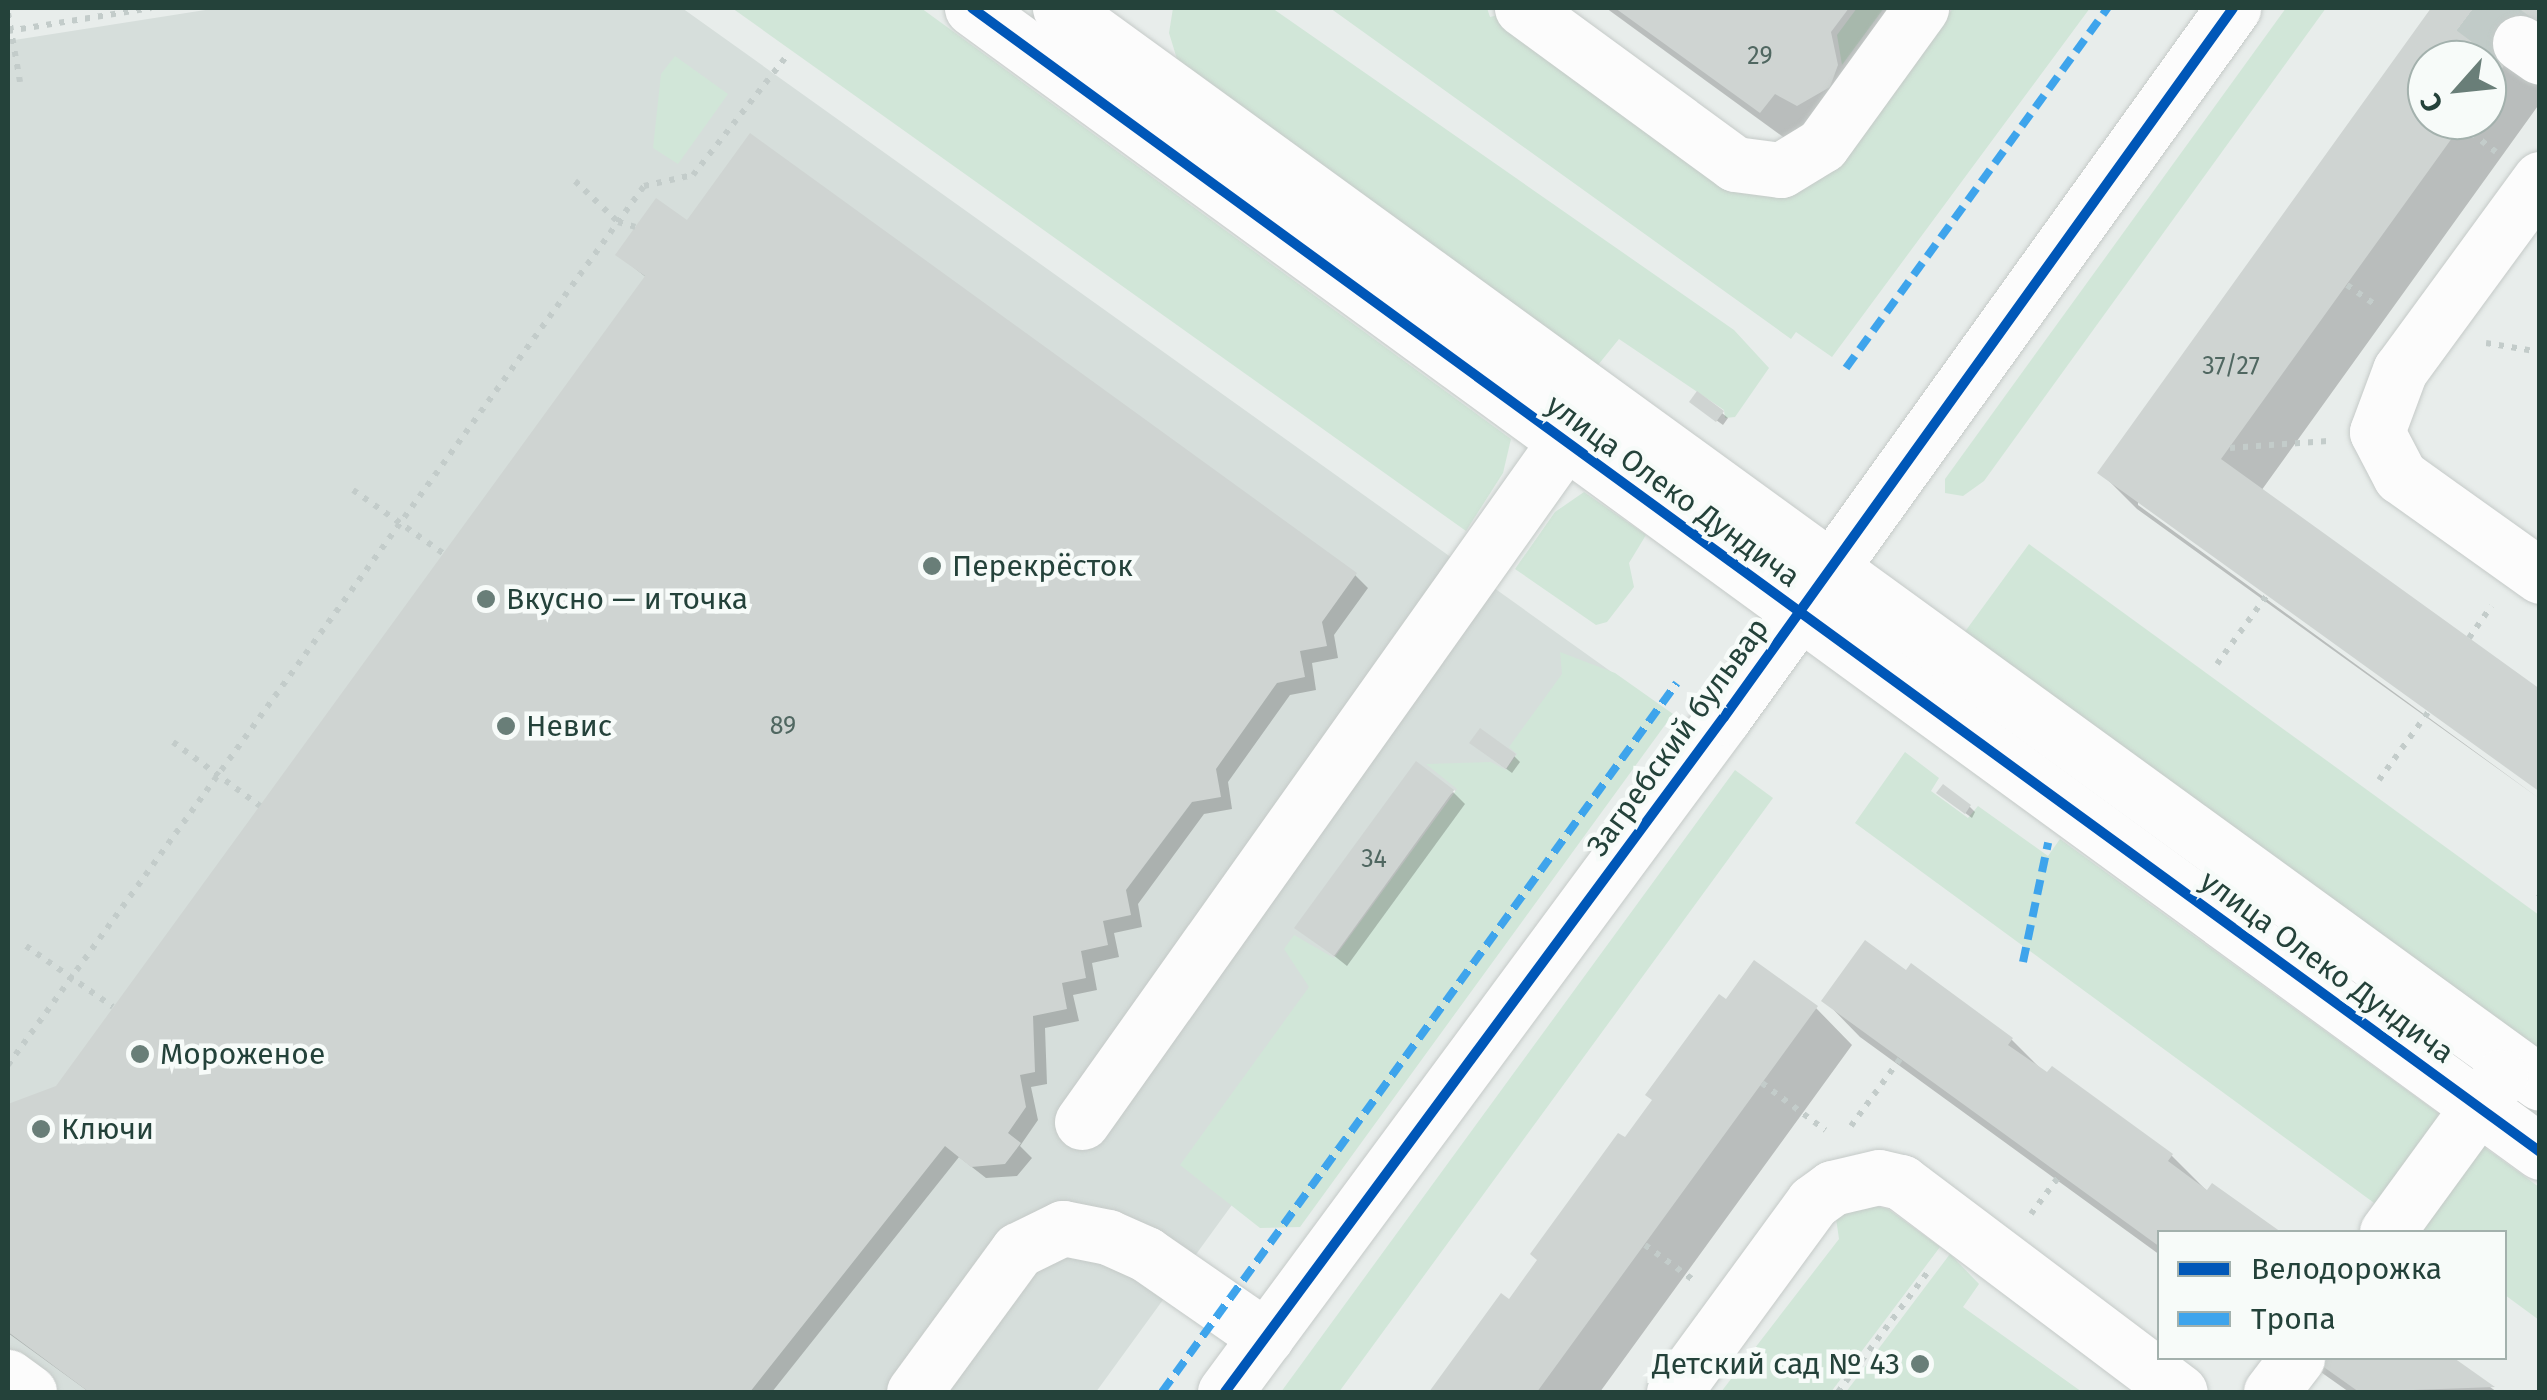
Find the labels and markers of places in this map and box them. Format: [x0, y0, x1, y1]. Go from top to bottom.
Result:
place label: Перекрёсток [952, 548, 1133, 584]
marker: Перекрёсток [921, 555, 943, 577]
place label: Вкусно — и точка [506, 581, 748, 617]
marker: Вкусно — и точка [475, 588, 497, 610]
place label: Невис [526, 708, 612, 744]
marker: Невис [495, 715, 517, 737]
place label: Мороженое [160, 1036, 325, 1072]
marker: Мороженое [129, 1043, 151, 1065]
place label: Ключи [61, 1111, 154, 1147]
marker: Ключи [30, 1118, 52, 1140]
place label: Детский сад № 43 [1652, 1346, 1900, 1382]
marker: Детский сад № 43 [1909, 1353, 1931, 1375]

